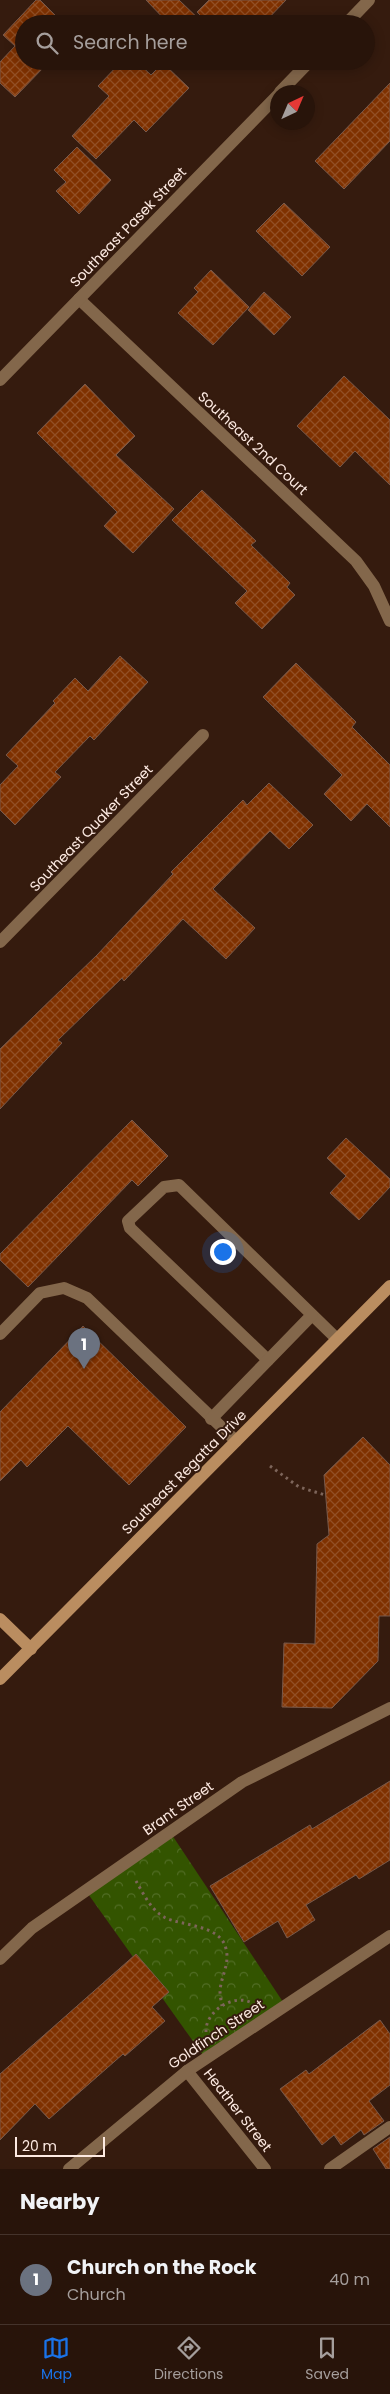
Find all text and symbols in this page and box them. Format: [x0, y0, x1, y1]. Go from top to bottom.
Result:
search box [15, 15, 375, 70]
icon: search [33, 29, 61, 57]
text: Search here [73, 29, 187, 56]
north arrow [270, 85, 315, 130]
street label: Southeast Pasek Street [65, 163, 191, 291]
street label: Southeast 2nd Court [194, 387, 312, 499]
street label: Southeast Quaker Street [25, 760, 157, 896]
your location [210, 1239, 236, 1265]
pin: 1 [68, 1328, 100, 1369]
street label: Southeast Regatta Drive [117, 1405, 251, 1539]
street label: Brant Street [139, 1776, 217, 1840]
street label: Goldfinch Street [164, 1994, 268, 2074]
street label: Heather Street [199, 2064, 277, 2156]
scale bar [15, 2134, 105, 2157]
text: 20 m [22, 2136, 57, 2156]
text: Nearby [20, 2187, 100, 2216]
text: Church on the Rock [67, 2254, 256, 2281]
text: 1 [33, 2268, 39, 2291]
text: 40 m [329, 2268, 370, 2291]
text: Church [67, 2283, 126, 2306]
tab: Map [41, 2334, 72, 2385]
tab: Directions [154, 2334, 223, 2385]
tab: Saved [305, 2334, 349, 2385]

